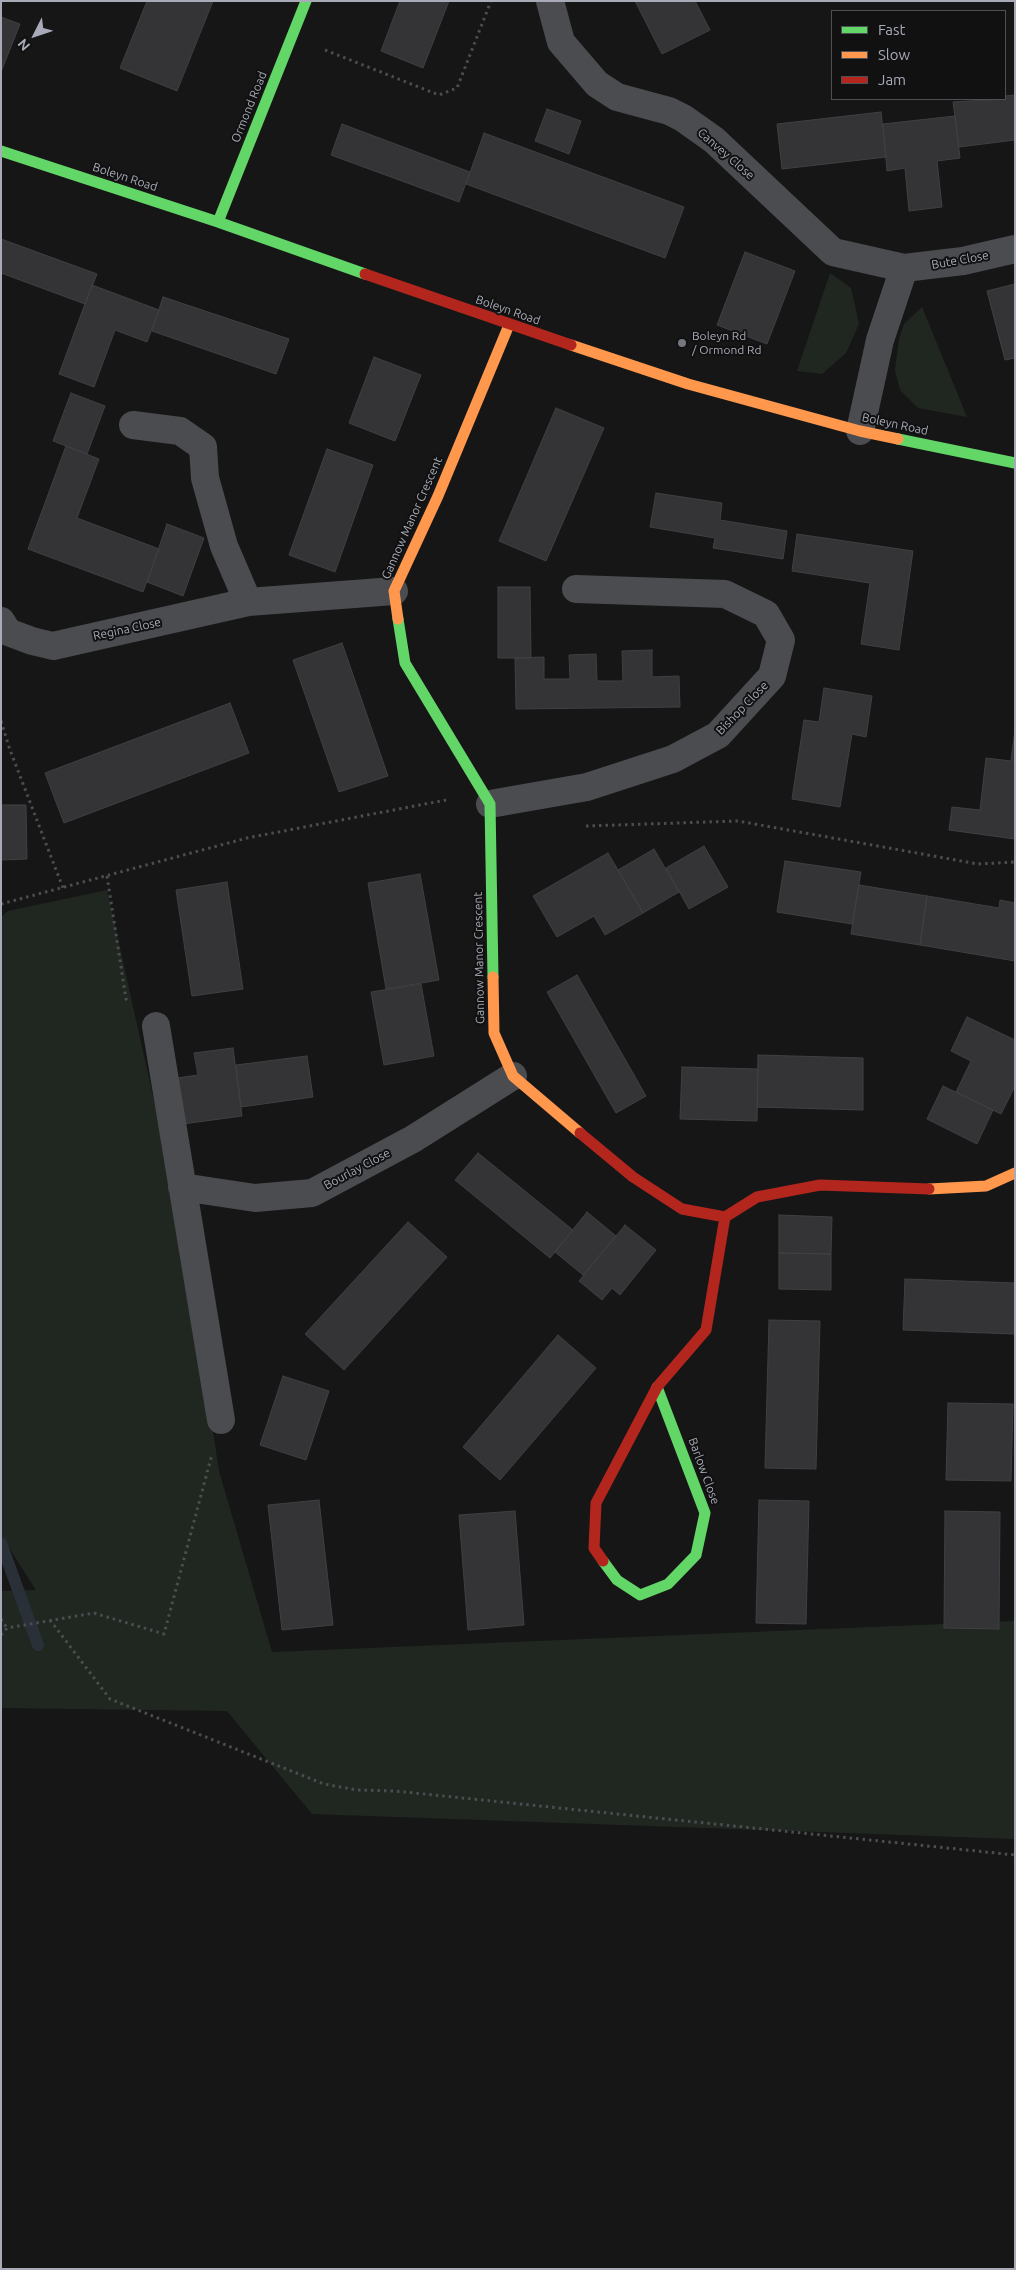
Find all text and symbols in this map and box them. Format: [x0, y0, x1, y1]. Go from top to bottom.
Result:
north arrow [10, 10, 60, 60]
legend [831, 10, 1006, 100]
text: Fast [878, 21, 905, 38]
text: N [14, 36, 33, 54]
text: Slow [878, 46, 910, 63]
street label: Ormond Road [228, 69, 270, 145]
text: Jam [878, 71, 906, 88]
street label: Canvey Close [695, 125, 757, 183]
street label: Boleyn Road [91, 160, 159, 194]
street label: Bute Close [930, 248, 990, 272]
street label: Boleyn Road [474, 292, 542, 328]
place label: Boleyn Rd / Ormond Rd [692, 329, 761, 357]
marker: Boleyn Rd / Ormond Rd [676, 337, 688, 349]
street label: Boleyn Road [861, 410, 929, 438]
street label: Gannow Manor Crescent [379, 455, 445, 581]
street label: Regina Close [92, 615, 162, 643]
street label: Bishop Close [713, 678, 771, 738]
street label: Gannow Manor Crescent [471, 892, 487, 1024]
street label: Bourlay Close [321, 1145, 393, 1193]
street label: Barlow Close [685, 1436, 723, 1506]

